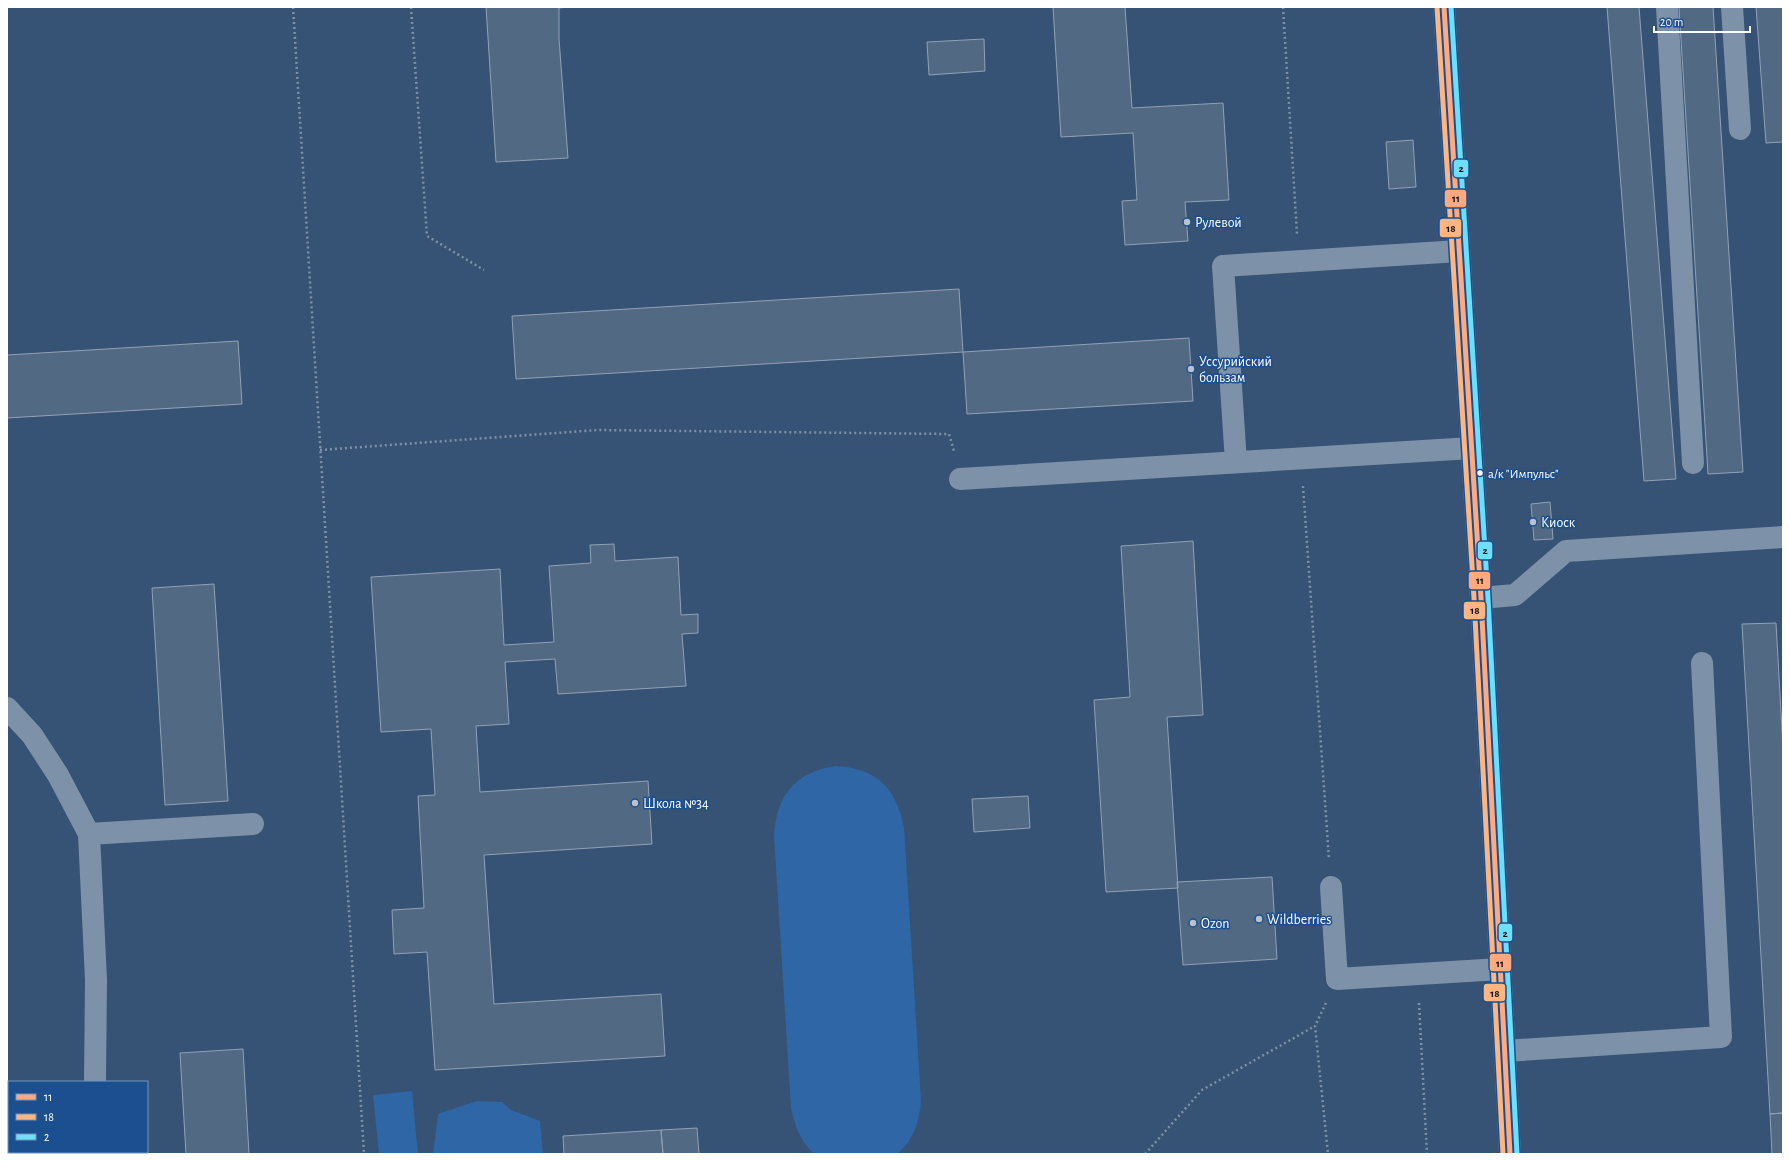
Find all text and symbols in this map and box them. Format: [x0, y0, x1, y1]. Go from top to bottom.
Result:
scale bar [1654, 8, 1750, 34]
text: 20 m [1660, 16, 1683, 28]
line badge: 2 [1453, 159, 1469, 178]
text: 2 [1458, 163, 1464, 174]
line badge: 11 [1444, 189, 1467, 208]
text: 11 [1452, 193, 1460, 204]
place label: Рулевой [1195, 216, 1242, 230]
marker: Рулевой [1182, 217, 1192, 227]
line badge: 18 [1439, 218, 1462, 238]
text: 18 [1446, 223, 1456, 234]
place label: Уссурийский бользам [1199, 355, 1272, 385]
marker: Уссурийский бользам [1186, 364, 1196, 374]
marker: а/к "Импульс" [1475, 468, 1485, 478]
place label: а/к "Импульс" [1488, 468, 1559, 481]
place label: Киоск [1541, 516, 1576, 530]
marker: Киоск [1528, 517, 1538, 527]
line badge: 2 [1477, 541, 1493, 560]
text: 2 [1482, 545, 1488, 556]
line badge: 11 [1468, 571, 1491, 590]
text: 11 [1476, 575, 1484, 586]
line badge: 18 [1463, 601, 1486, 620]
text: 18 [1470, 605, 1480, 616]
place label: Школа №34 [643, 797, 709, 811]
marker: Школа №34 [630, 798, 640, 808]
place label: Wildberries [1267, 913, 1331, 927]
marker: Wildberries [1254, 914, 1264, 924]
place label: Ozon [1201, 917, 1229, 931]
marker: Ozon [1188, 918, 1198, 928]
line badge: 2 [1498, 923, 1513, 942]
text: 2 [1502, 928, 1508, 939]
line badge: 11 [1489, 953, 1512, 972]
text: 11 [1496, 958, 1504, 969]
line badge: 18 [1483, 983, 1506, 1002]
text: 18 [1490, 988, 1500, 999]
legend [8, 1081, 148, 1153]
text: 11 [44, 1091, 52, 1103]
text: 18 [44, 1111, 54, 1123]
text: 2 [44, 1131, 50, 1143]

